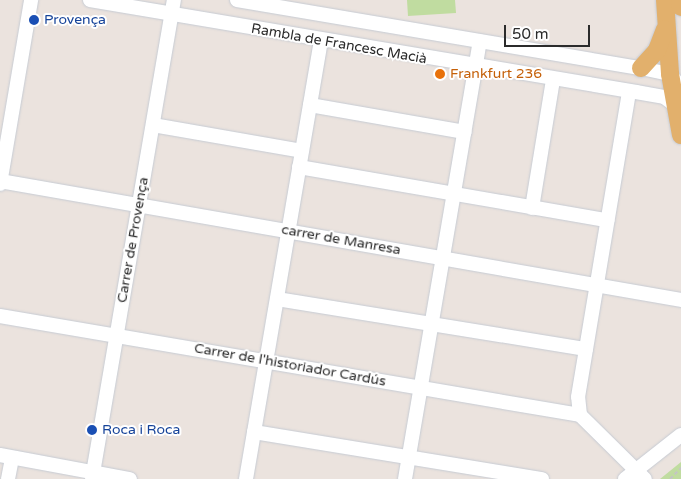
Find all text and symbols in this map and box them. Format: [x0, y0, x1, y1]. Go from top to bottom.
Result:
place label: Provença [44, 12, 106, 28]
marker: Provença [28, 14, 40, 26]
scale bar [506, 15, 592, 47]
street label: Rambla de Francesc Macià [250, 20, 428, 68]
text: 50 m [512, 25, 549, 43]
place label: Frankfurt 236 [450, 66, 542, 82]
marker: Frankfurt 236 [434, 68, 446, 80]
street label: Carrer de Provença [114, 176, 152, 304]
street label: carrer de Manresa [280, 221, 402, 259]
street label: Carrer de l'historiador Cardús [193, 340, 387, 390]
place label: Roca i Roca [102, 422, 180, 438]
marker: Roca i Roca [86, 424, 98, 436]

